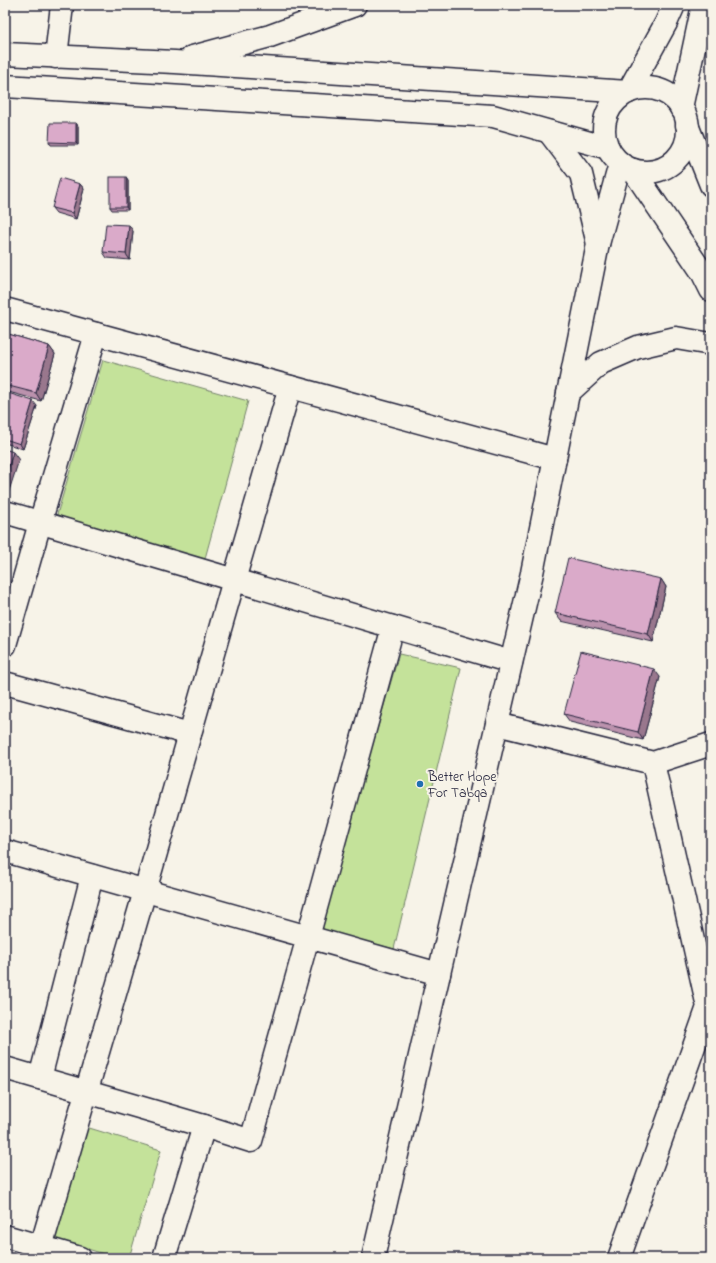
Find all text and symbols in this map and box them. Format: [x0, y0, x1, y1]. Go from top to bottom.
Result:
place label: Better Hope For Tabqa [427, 767, 497, 804]
marker: Better Hope For Tabqa [415, 779, 425, 789]

